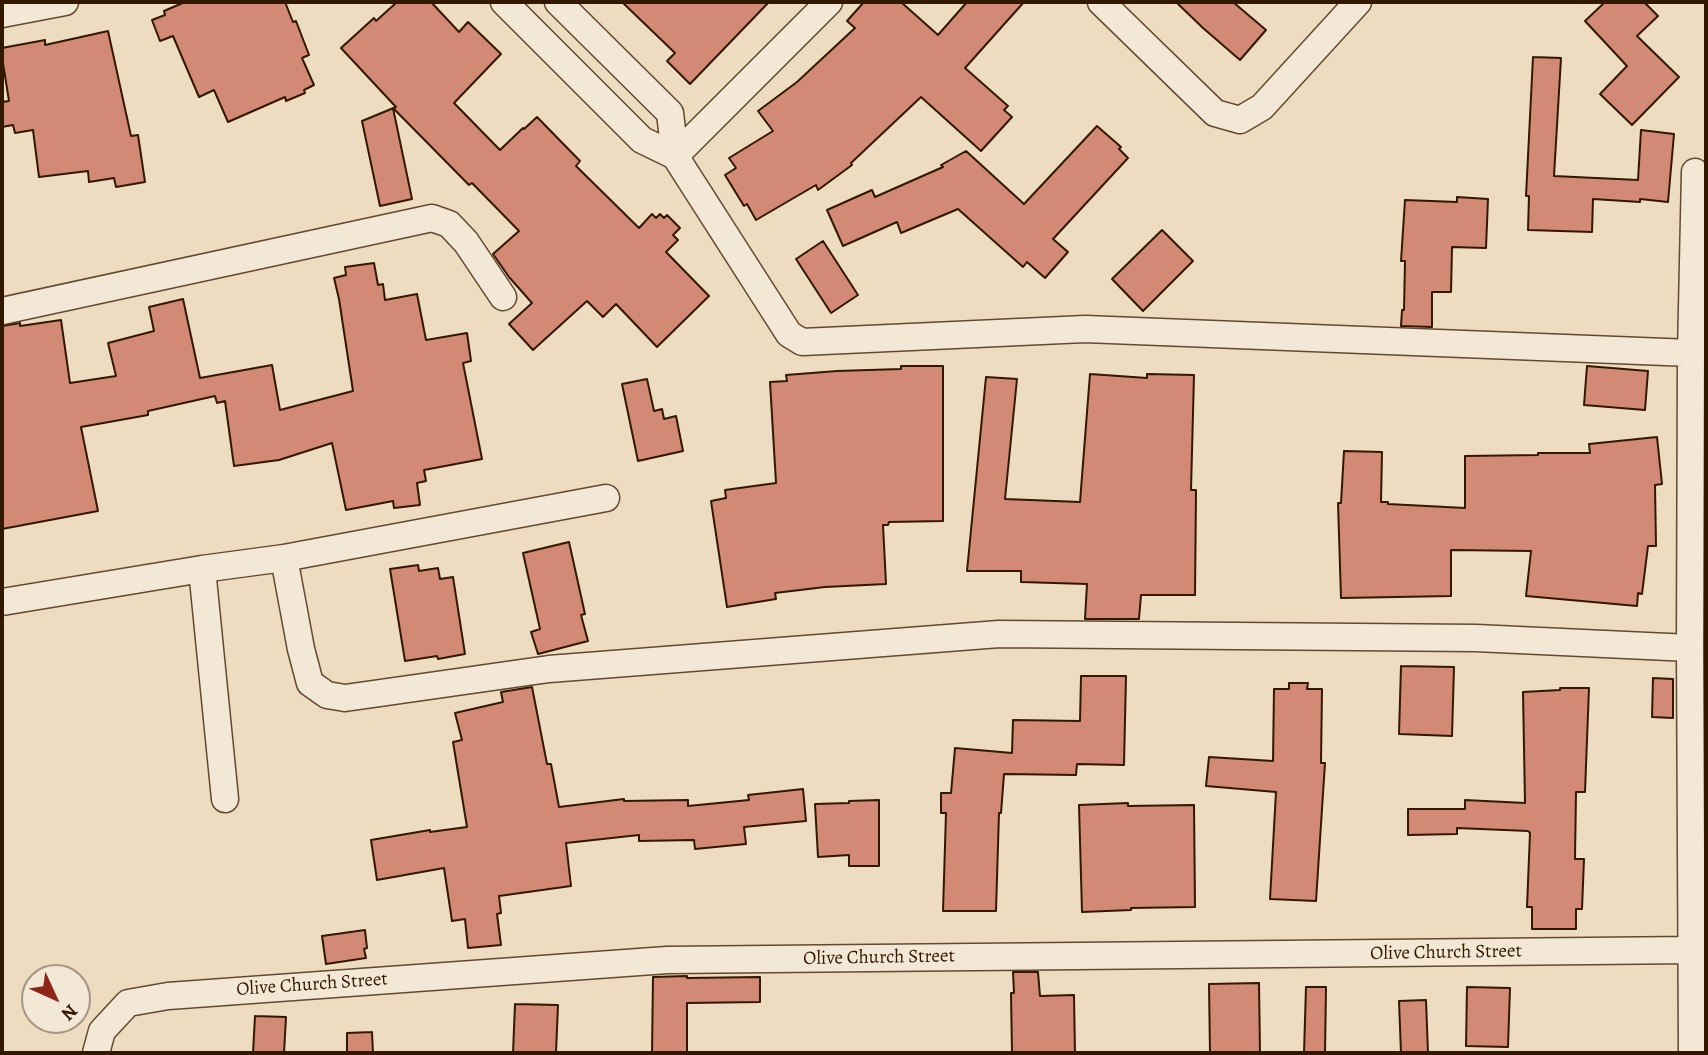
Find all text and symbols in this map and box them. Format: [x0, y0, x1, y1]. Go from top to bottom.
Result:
street label: Olive Church Street [1370, 940, 1522, 966]
street label: Olive Church Street [803, 945, 955, 971]
north arrow [21, 964, 91, 1034]
street label: Olive Church Street [236, 968, 388, 1002]
text: N [55, 998, 84, 1027]

